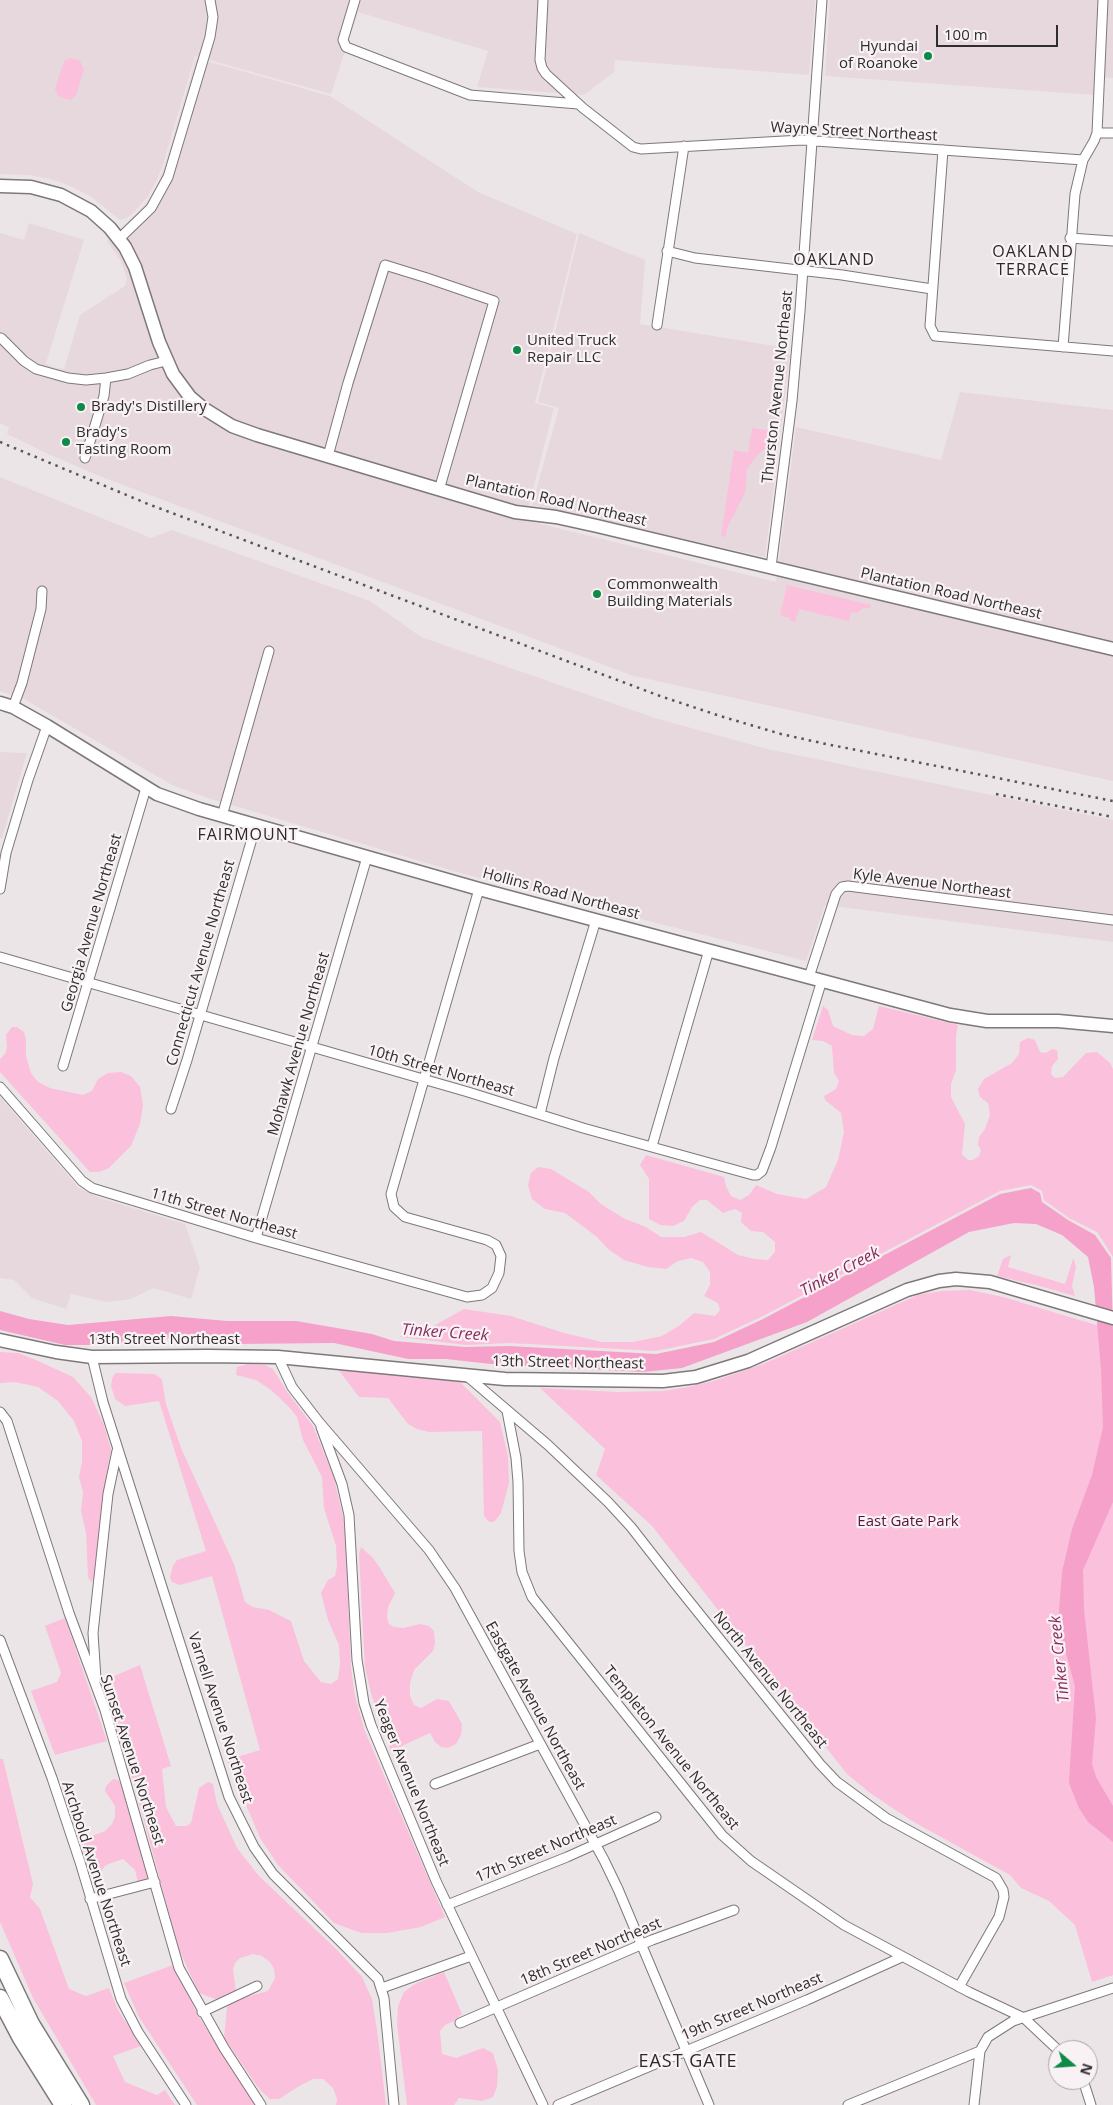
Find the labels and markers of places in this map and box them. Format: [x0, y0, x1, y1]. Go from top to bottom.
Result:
place label: Hyundai of Roanoke [839, 38, 918, 73]
marker: Hyundai of Roanoke [922, 50, 934, 62]
place label: United Truck Repair LLC [527, 332, 616, 367]
marker: United Truck Repair LLC [511, 344, 523, 356]
place label: Brady's Distillery [91, 398, 207, 416]
marker: Brady's Distillery [75, 401, 87, 413]
place label: Brady's Tasting Room [76, 424, 171, 459]
marker: Brady's Tasting Room [60, 436, 72, 448]
place label: Commonwealth Building Materials [607, 576, 732, 611]
marker: Commonwealth Building Materials [591, 588, 603, 600]

